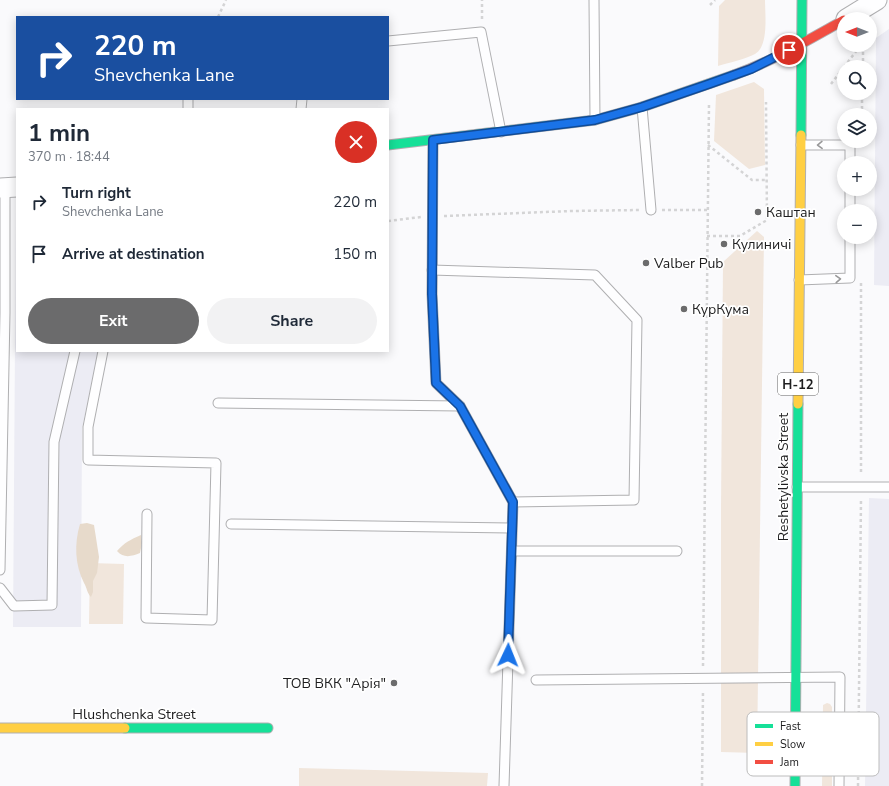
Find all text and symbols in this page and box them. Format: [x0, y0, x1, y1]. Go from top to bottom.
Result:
north arrow [837, 12, 877, 52]
map controls [837, 12, 877, 244]
text: 220 m [94, 27, 177, 65]
icon: right [28, 32, 80, 84]
pin [772, 33, 806, 67]
icon: arrive [778, 39, 800, 61]
button: search [837, 60, 877, 100]
text: Shevchenka Lane [94, 63, 234, 87]
button: layers [837, 108, 877, 148]
text: 1 min [28, 117, 90, 149]
button: close [335, 121, 377, 163]
one-way arrow [817, 141, 823, 149]
text: 370 m · 18:44 [28, 148, 110, 166]
button: + [837, 156, 877, 196]
text: Turn right [62, 183, 131, 203]
icon: right [28, 191, 50, 213]
text: 220 m [333, 192, 377, 212]
text: Shevchenka Lane [62, 203, 163, 221]
place label: Каштан [766, 203, 816, 222]
button: − [837, 204, 877, 244]
marker: Каштан [753, 207, 763, 217]
place label: Кулиничі [732, 235, 791, 254]
marker: Кулиничі [719, 239, 729, 249]
icon: arrive [28, 243, 50, 265]
text: Arrive at destination [62, 244, 205, 264]
text: 150 m [333, 244, 377, 264]
place label: Valber Pub [653, 254, 723, 273]
marker: Valber Pub [641, 258, 651, 268]
one-way arrow [835, 274, 841, 283]
button: Exit [28, 298, 199, 344]
button: Share [207, 298, 377, 344]
place label: КурКума [692, 300, 749, 319]
marker: КурКума [679, 304, 689, 314]
road number: Н-12 [778, 373, 818, 395]
street label: Reshetylivska Street [774, 413, 793, 541]
position arrow [487, 634, 529, 676]
place label: ТОВ ВКК "Арія" [283, 674, 386, 693]
marker: ТОВ ВКК "Арія" [389, 678, 399, 688]
street label: Hlushchenka Street [72, 705, 196, 724]
legend [747, 712, 879, 776]
text: Fast [780, 719, 801, 734]
text: Slow [780, 737, 805, 752]
text: Jam [779, 755, 799, 770]

